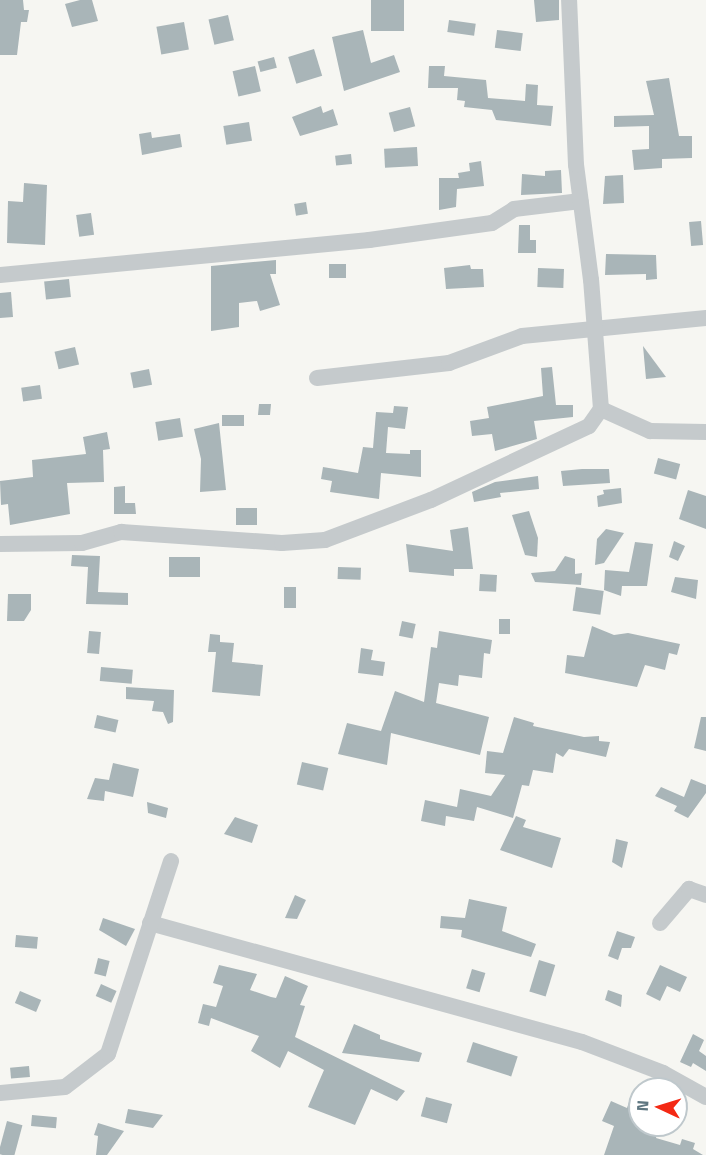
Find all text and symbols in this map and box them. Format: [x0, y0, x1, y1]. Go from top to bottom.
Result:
north arrow [628, 1077, 688, 1137]
text: N [630, 1100, 654, 1112]

